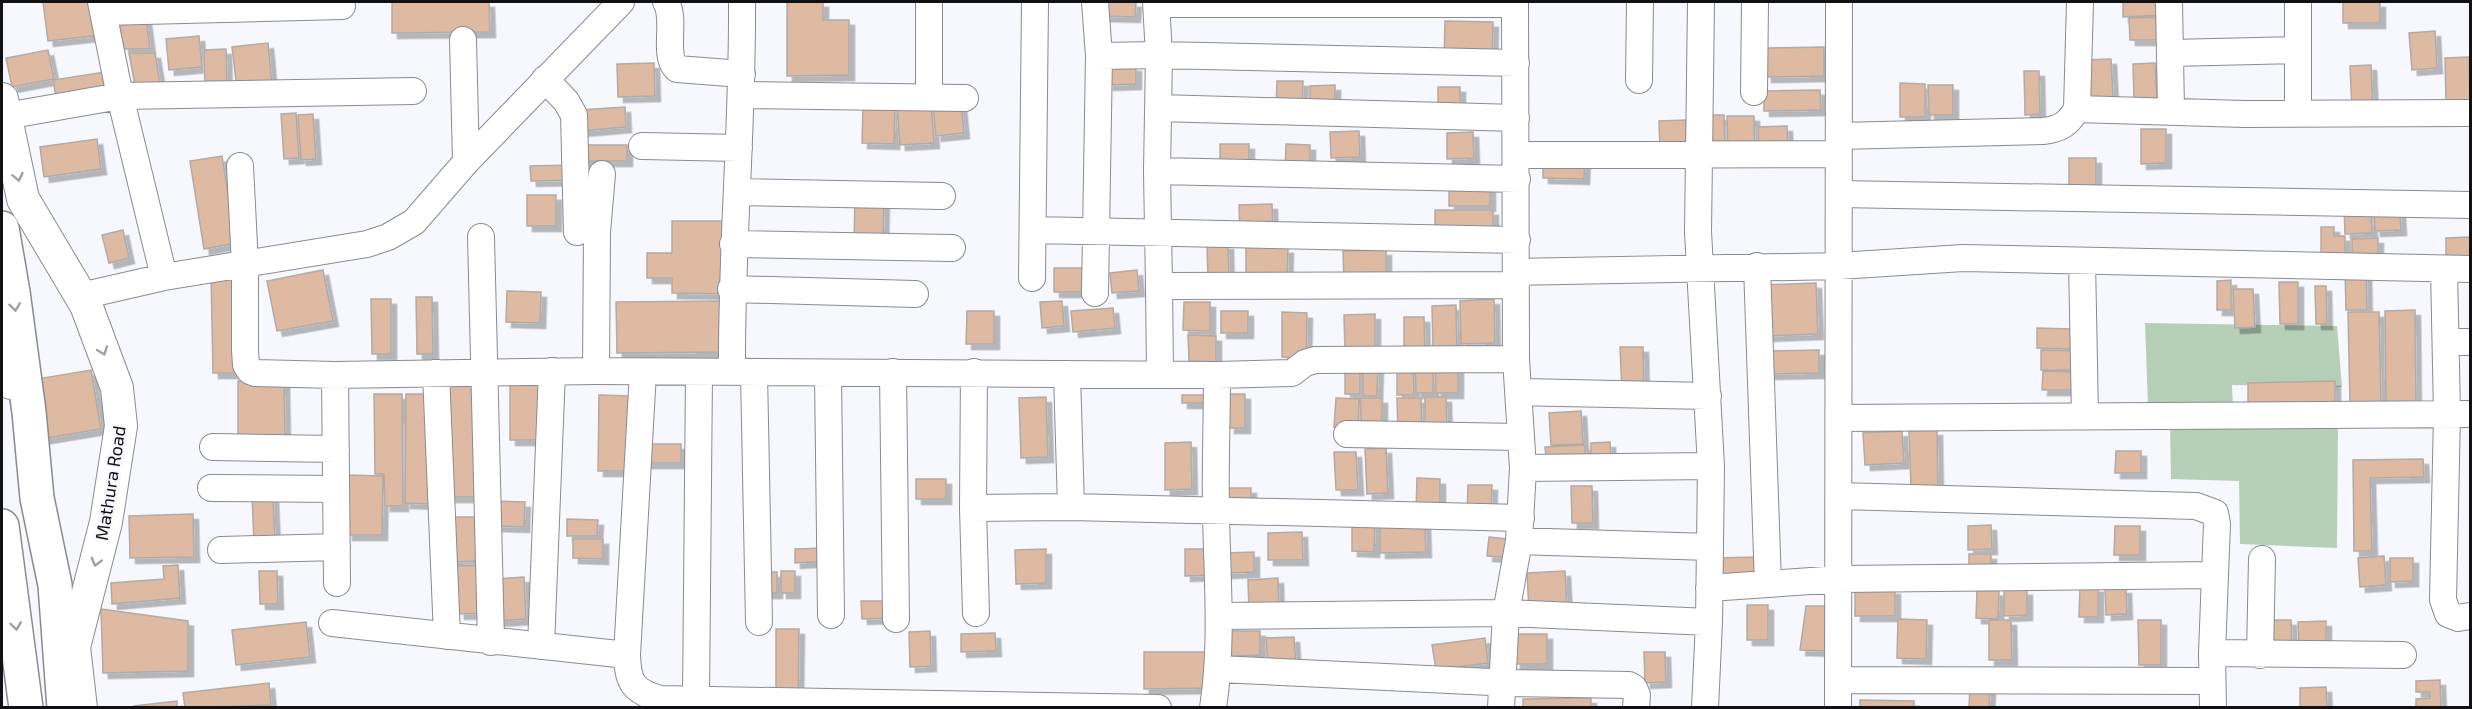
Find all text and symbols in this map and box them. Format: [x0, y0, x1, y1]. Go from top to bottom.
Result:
one-way arrow [11, 172, 24, 182]
one-way arrow [8, 302, 20, 311]
one-way arrow [96, 345, 108, 356]
street label: Mathura Road [90, 424, 130, 542]
one-way arrow [91, 556, 103, 567]
one-way arrow [10, 621, 22, 630]

